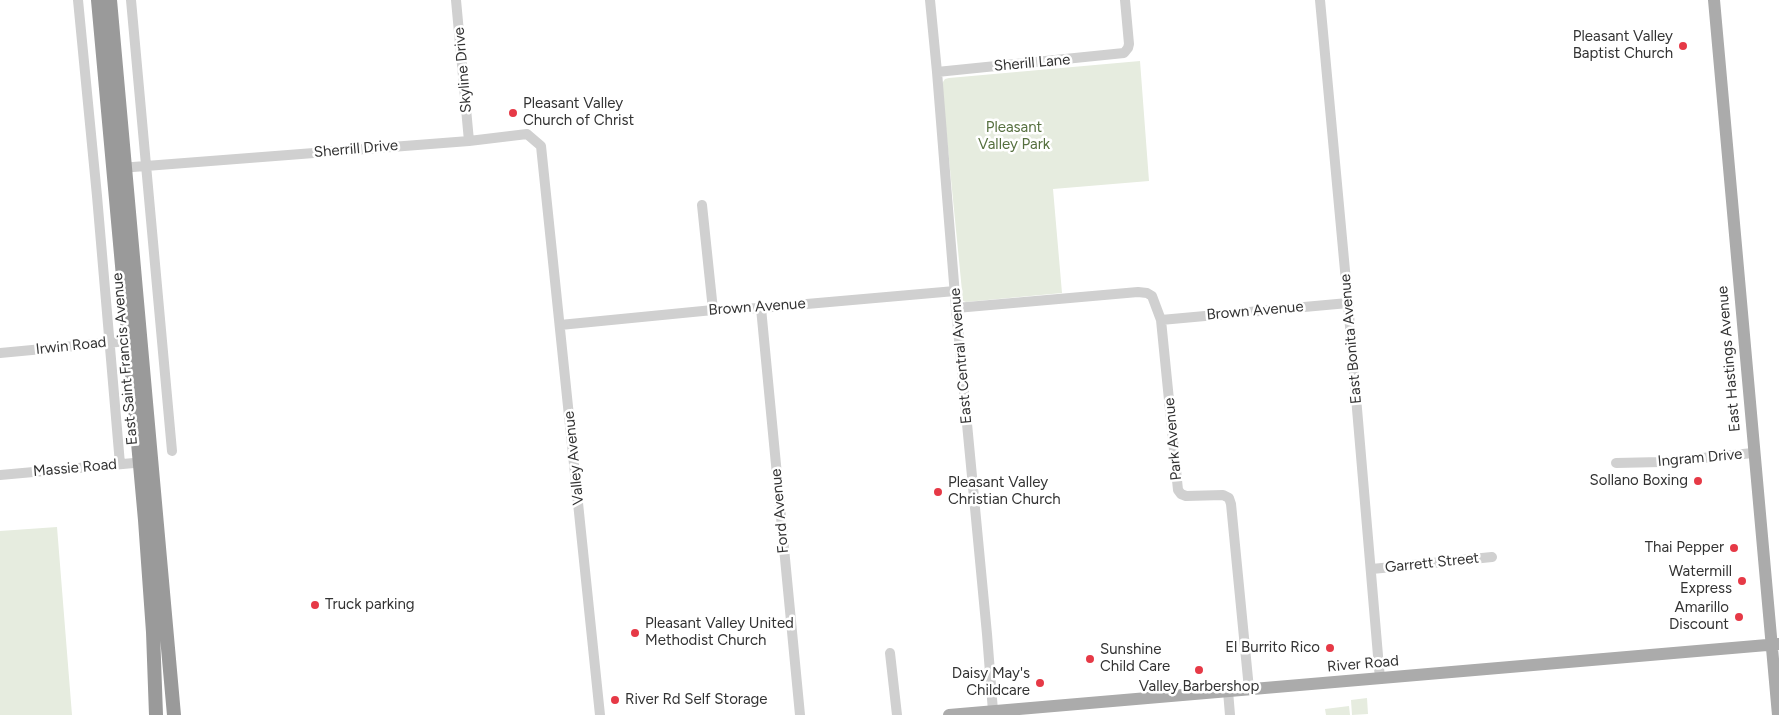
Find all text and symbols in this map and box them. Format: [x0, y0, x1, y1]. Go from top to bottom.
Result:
street label: Skyline Drive [450, 26, 476, 114]
place label: Pleasant Valley Baptist Church [1573, 28, 1673, 63]
marker: Pleasant Valley Baptist Church [1677, 40, 1689, 52]
street label: Sherill Lane [993, 51, 1071, 75]
place label: Pleasant Valley Church of Christ [523, 95, 634, 130]
marker: Pleasant Valley Church of Christ [507, 107, 519, 119]
park label: Pleasant Valley Park [978, 119, 1050, 154]
street label: Sherrill Drive [313, 136, 399, 162]
street label: East Saint Francis Avenue [108, 272, 142, 446]
street label: East Bonita Avenue [1336, 273, 1366, 405]
street label: East Hastings Avenue [1714, 285, 1744, 433]
street label: East Central Avenue [946, 287, 976, 425]
street label: Brown Avenue [708, 295, 806, 319]
street label: Brown Avenue [1206, 298, 1304, 324]
street label: Irwin Road [35, 333, 107, 359]
street label: Park Avenue [1160, 397, 1186, 481]
street label: Valley Avenue [560, 410, 588, 506]
street label: Ingram Drive [1657, 445, 1743, 471]
street label: Massie Road [32, 455, 118, 481]
street label: Ford Avenue [767, 468, 793, 554]
place label: Sollano Boxing [1589, 472, 1688, 490]
place label: Pleasant Valley Christian Church [948, 474, 1061, 509]
marker: Sollano Boxing [1692, 475, 1704, 487]
marker: Pleasant Valley Christian Church [932, 486, 944, 498]
place label: Thai Pepper [1645, 539, 1724, 557]
marker: Thai Pepper [1728, 542, 1740, 554]
street label: Garrett Street [1384, 549, 1480, 577]
place label: Watermill Express [1669, 563, 1732, 598]
marker: Watermill Express [1736, 575, 1748, 587]
place label: Truck parking [325, 596, 415, 614]
marker: Truck parking [309, 599, 321, 611]
place label: Amarillo Discount [1669, 599, 1729, 634]
marker: Amarillo Discount [1733, 611, 1745, 623]
place label: Pleasant Valley United Methodist Church [645, 615, 794, 650]
marker: Pleasant Valley United Methodist Church [629, 627, 641, 639]
place label: El Burrito Rico [1225, 639, 1320, 657]
place label: Sunshine Child Care [1100, 641, 1170, 676]
marker: El Burrito Rico [1324, 642, 1336, 654]
street label: River Road [1326, 652, 1400, 676]
marker: Sunshine Child Care [1084, 653, 1096, 665]
marker: Valley Barbershop [1193, 664, 1205, 676]
place label: Daisy May's Childcare [952, 665, 1030, 700]
marker: Daisy May's Childcare [1034, 677, 1046, 689]
place label: Valley Barbershop [1139, 678, 1259, 696]
place label: River Rd Self Storage [625, 691, 768, 709]
marker: River Rd Self Storage [609, 694, 621, 706]

